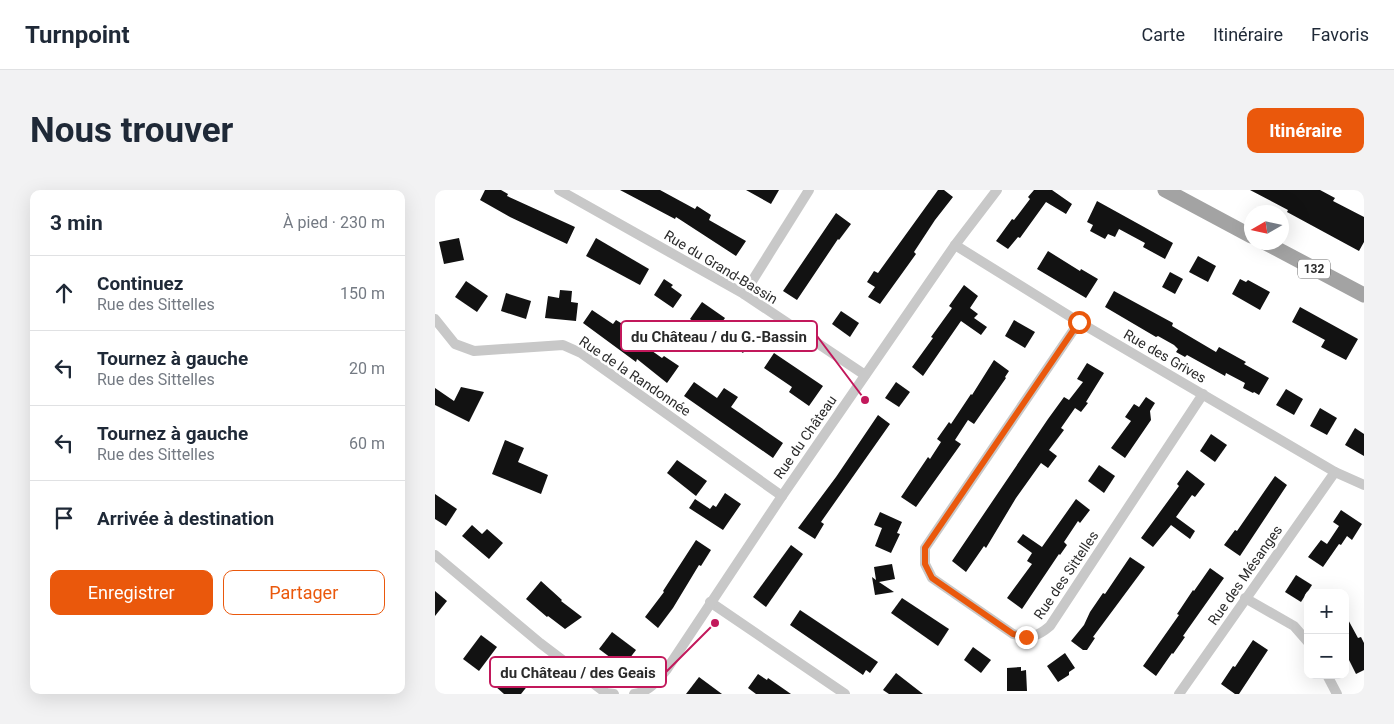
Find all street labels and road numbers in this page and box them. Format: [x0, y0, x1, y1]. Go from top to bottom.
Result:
street label: Rue du Grand-Bassin [661, 227, 781, 307]
road number: 132 [1298, 260, 1330, 278]
street label: Rue des Grives [1121, 326, 1209, 386]
street label: Rue de la Randonnée [576, 333, 694, 419]
street label: Rue du Château [770, 392, 840, 482]
street label: Rue des Mésanges [1205, 522, 1285, 628]
street label: Rue des Sittelles [1031, 528, 1101, 622]

